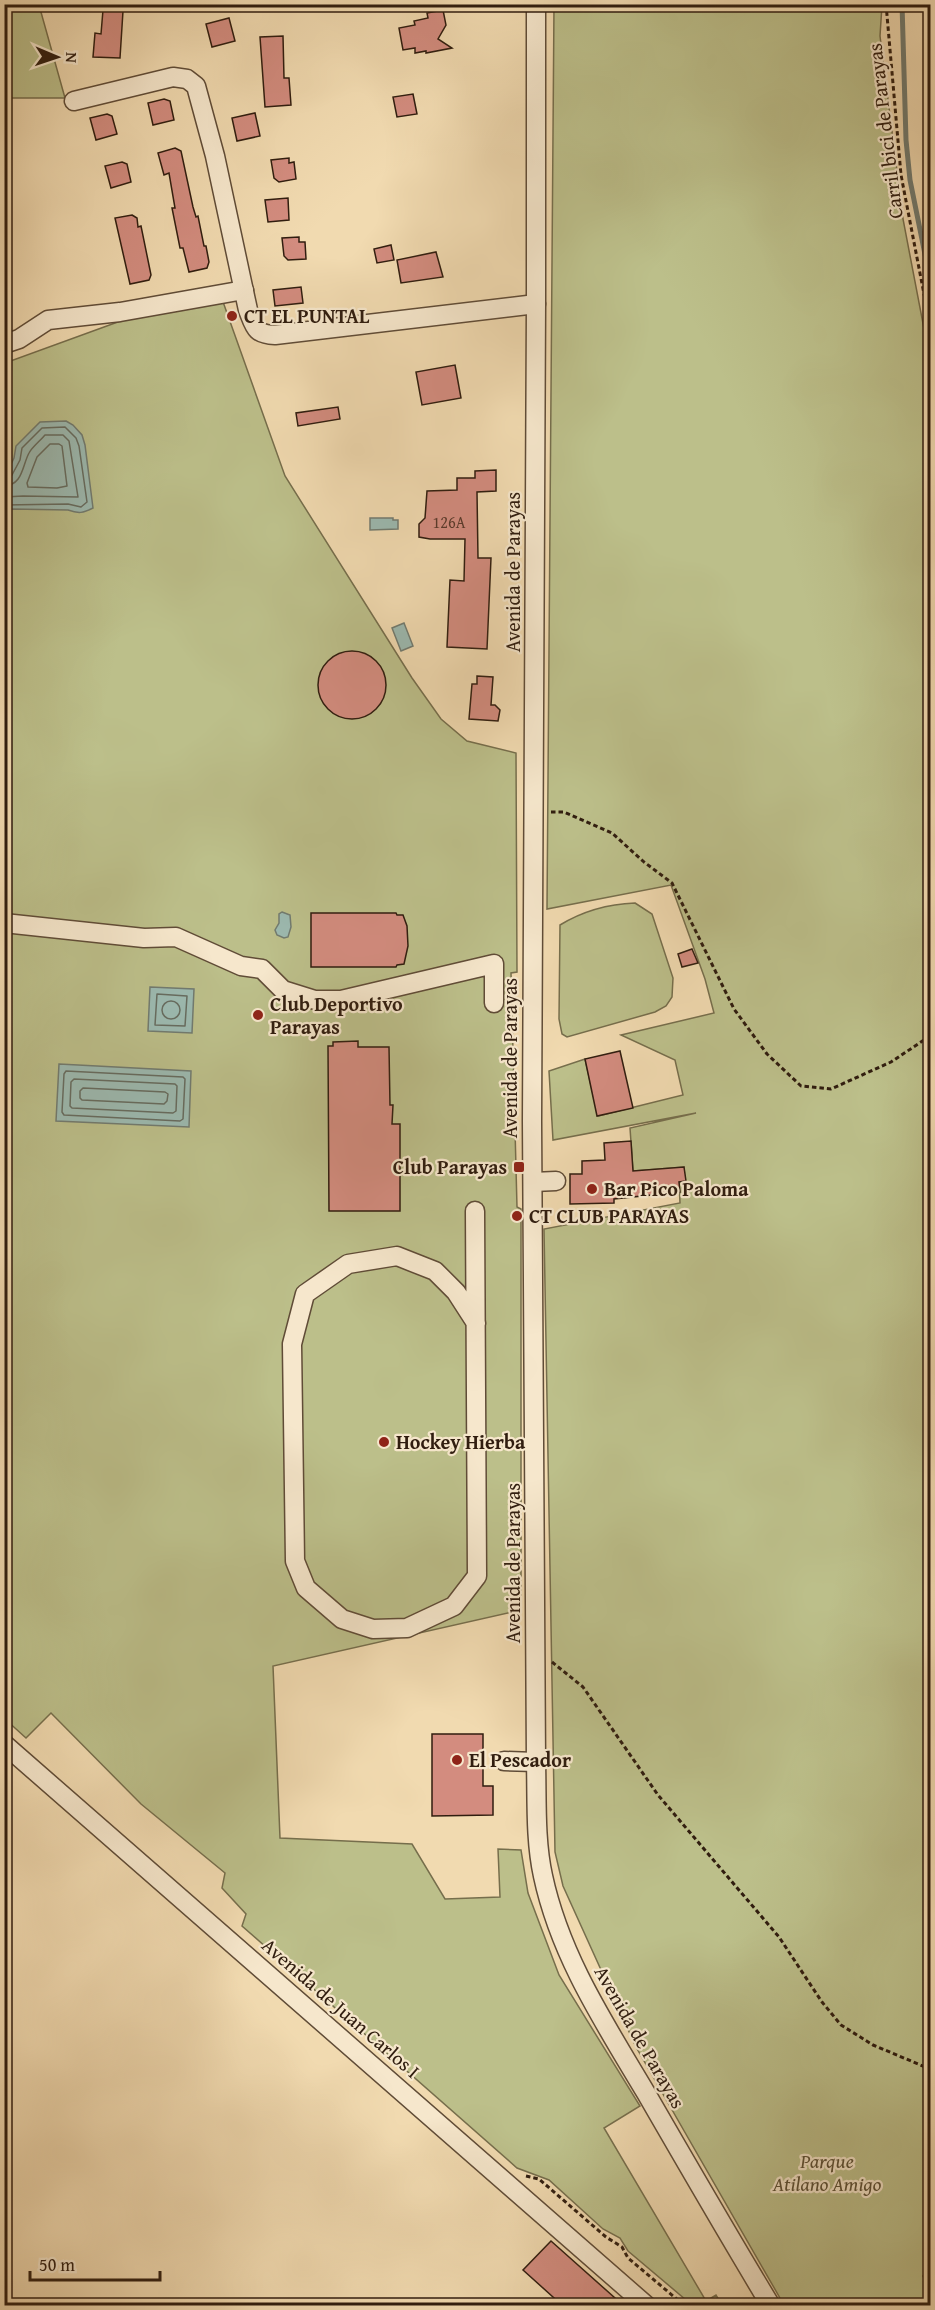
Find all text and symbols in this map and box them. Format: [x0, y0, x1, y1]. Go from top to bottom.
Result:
north arrow [27, 27, 87, 87]
street label: Carril bici de Parayas [859, 42, 910, 220]
text: N [60, 52, 84, 64]
place label: CT EL PUNTAL [244, 301, 370, 330]
marker: CT EL PUNTAL [225, 309, 239, 323]
street label: Avenida de Parayas [498, 492, 527, 652]
house number: 126A [433, 510, 466, 534]
street label: Avenida de Parayas [495, 978, 524, 1138]
place label: Club Deportivo Parayas [270, 989, 403, 1041]
marker: Club Deportivo Parayas [251, 1008, 265, 1022]
place label: Club Parayas [393, 1152, 507, 1181]
marker: Club Parayas [512, 1160, 526, 1174]
place label: Bar Pico Paloma [604, 1174, 749, 1203]
marker: Bar Pico Paloma [585, 1182, 599, 1196]
place label: CT CLUB PARAYAS [529, 1201, 689, 1230]
marker: CT CLUB PARAYAS [510, 1209, 524, 1223]
place label: Hockey Hierba [396, 1427, 526, 1456]
marker: Hockey Hierba [377, 1435, 391, 1449]
street label: Avenida de Parayas [498, 1483, 527, 1643]
place label: El Pescador [469, 1745, 571, 1774]
marker: El Pescador [450, 1753, 464, 1767]
street label: Avenida de Juan Carlos I [256, 1931, 427, 2084]
street label: Avenida de Parayas [588, 1960, 693, 2114]
park label: Parque Atilano Amigo [772, 2146, 882, 2198]
scale bar [30, 2244, 160, 2282]
text: 50 m [39, 2251, 75, 2278]

